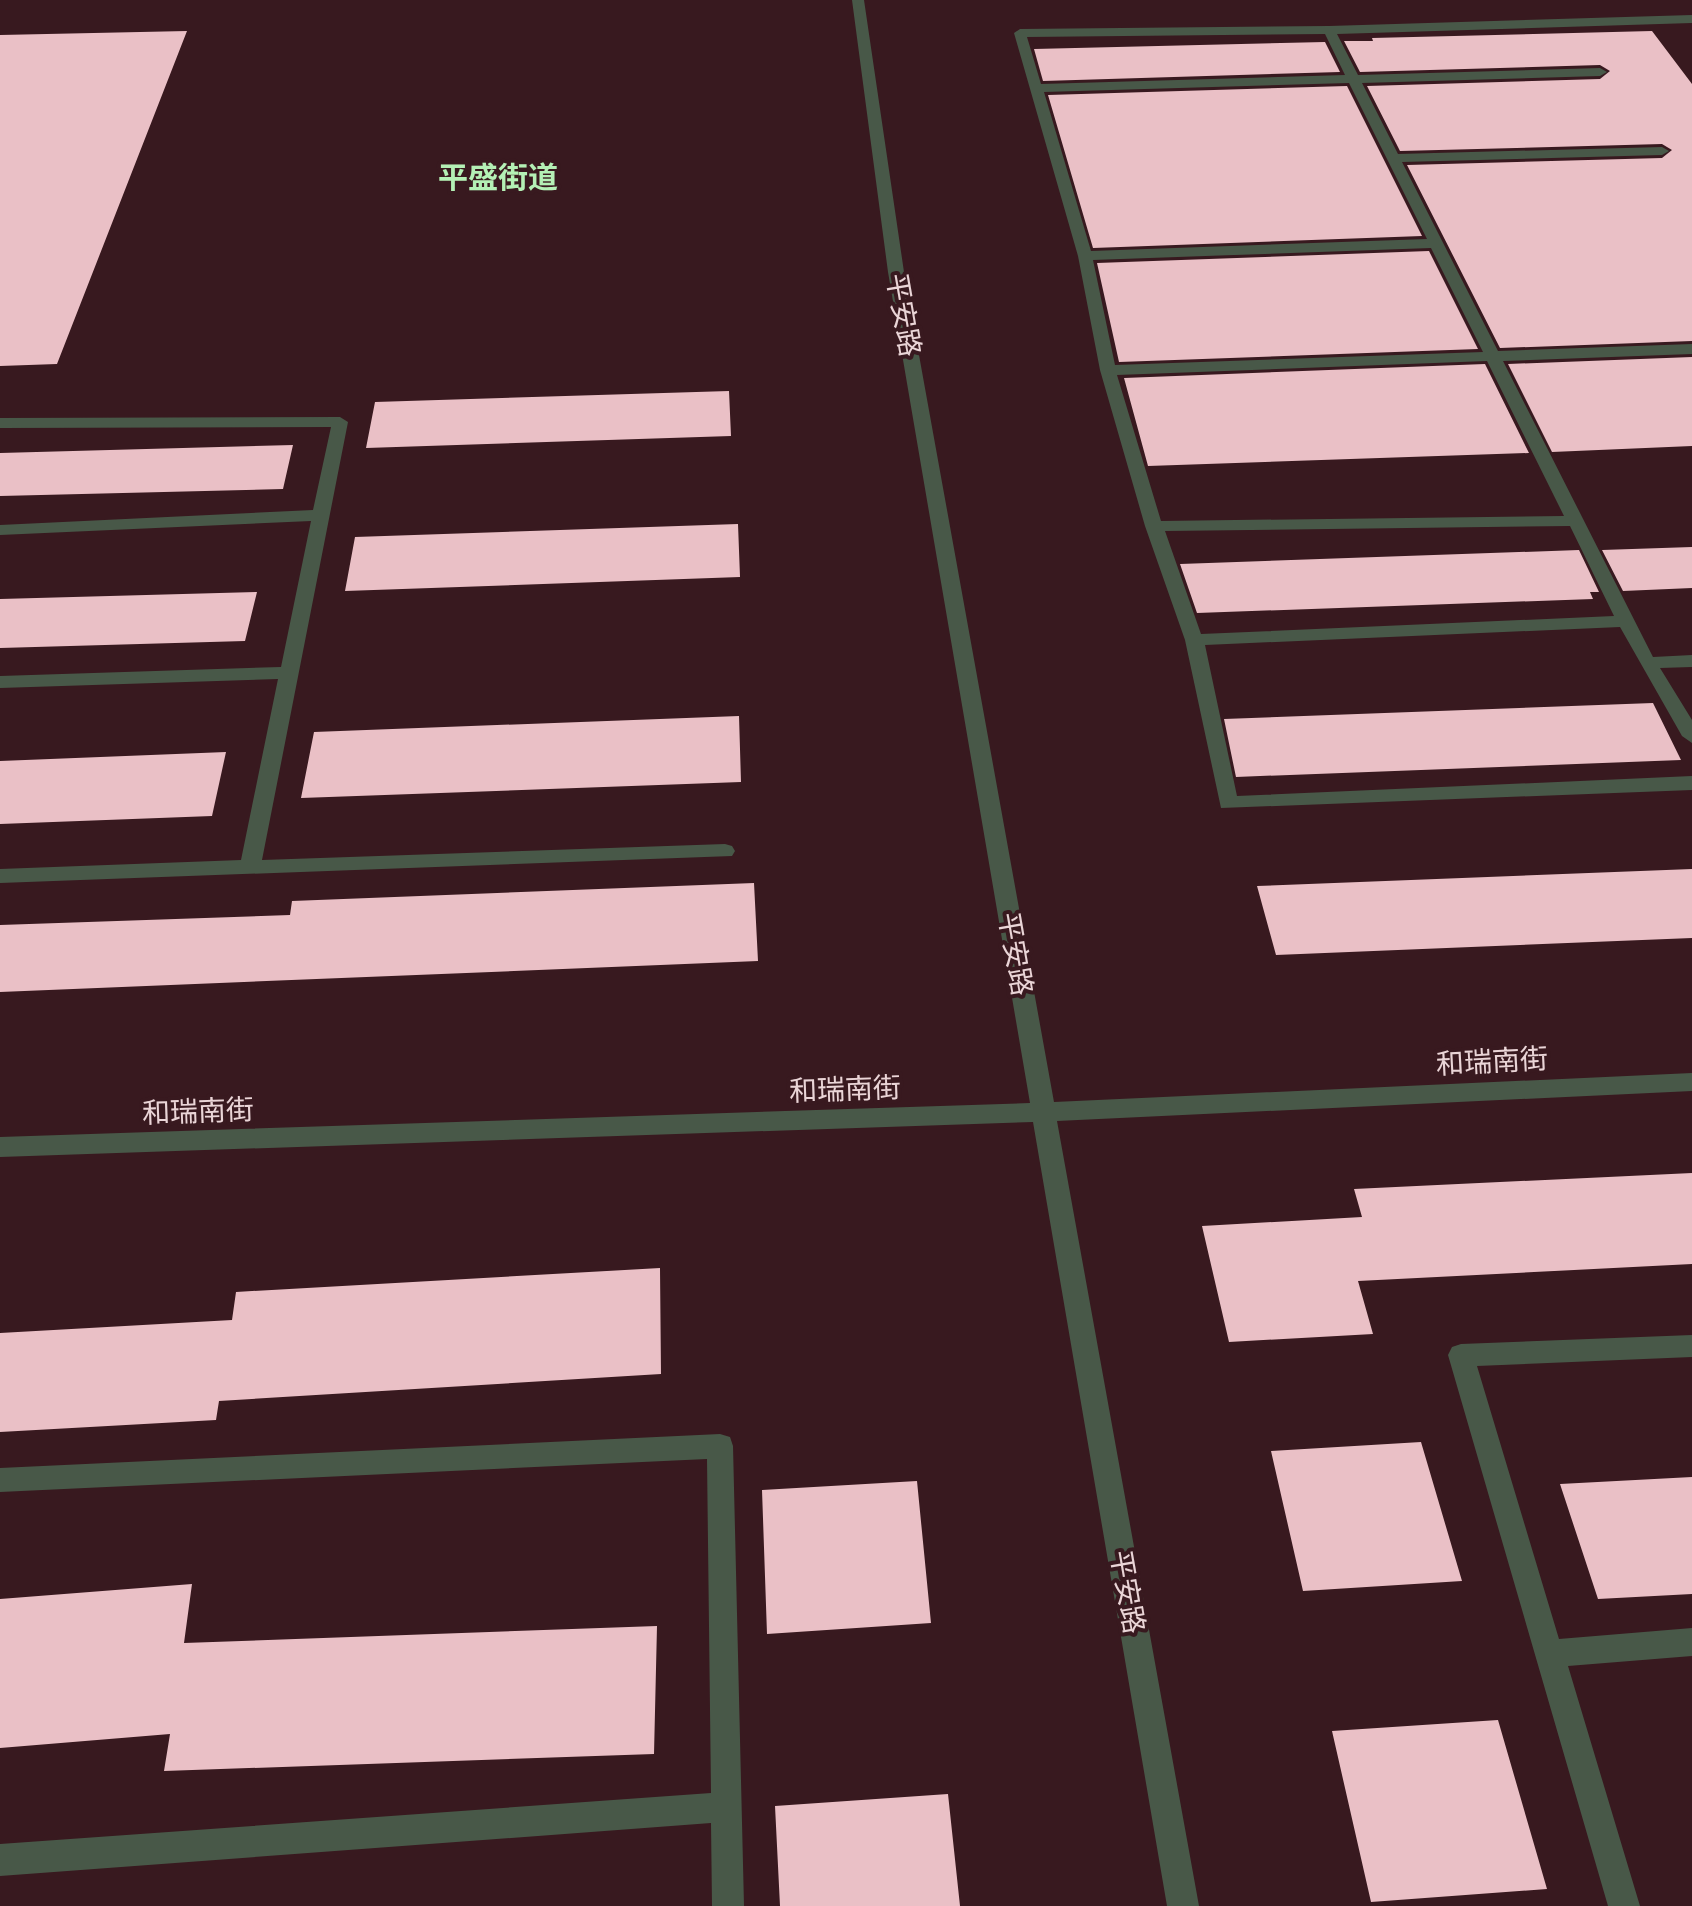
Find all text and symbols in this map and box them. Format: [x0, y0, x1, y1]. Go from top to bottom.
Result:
district label: 平盛街道 [438, 161, 558, 197]
street label: 平安路 [879, 271, 926, 359]
street label: 平安路 [991, 910, 1038, 998]
street label: 和瑞南街 [1435, 1043, 1549, 1082]
street label: 和瑞南街 [789, 1072, 902, 1109]
street label: 和瑞南街 [142, 1094, 255, 1131]
street label: 平安路 [1103, 1548, 1150, 1636]

